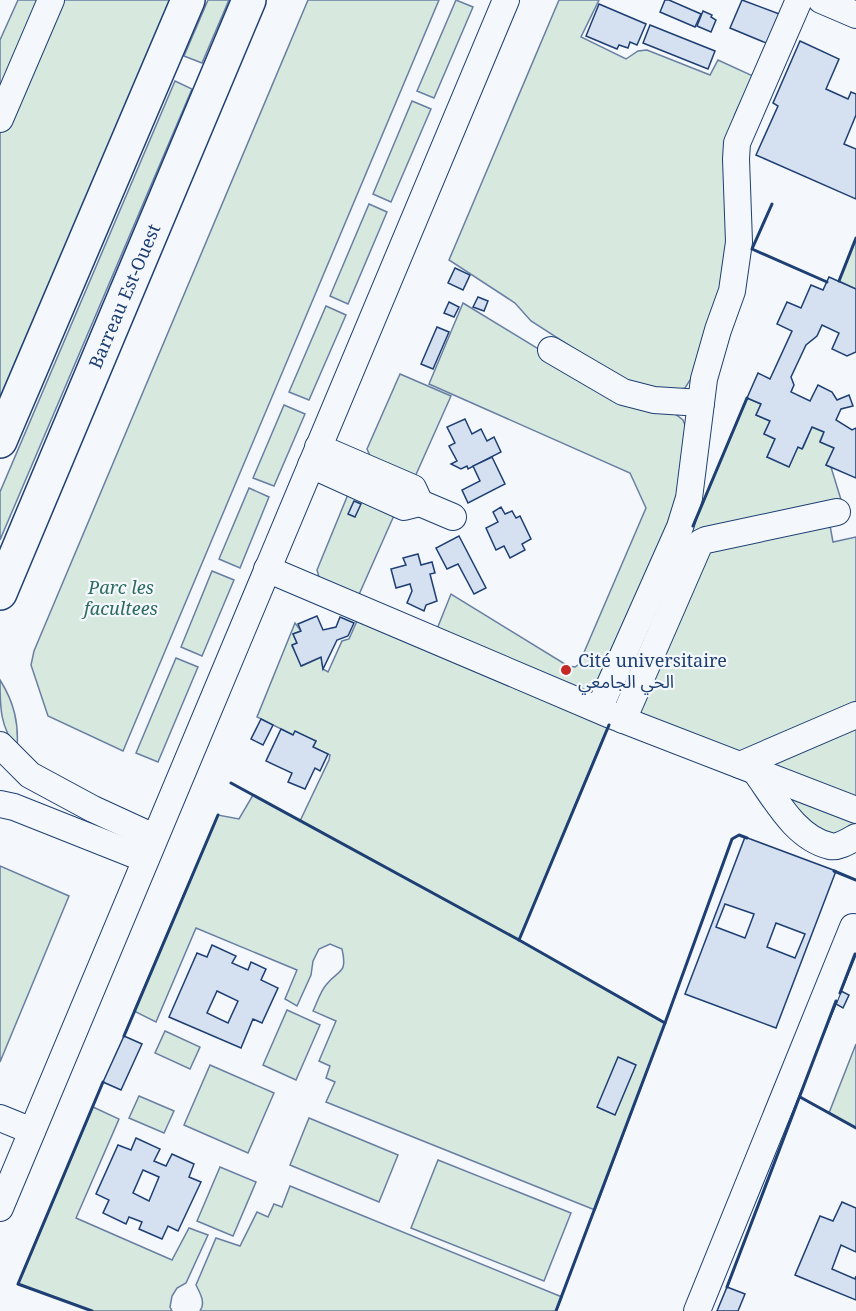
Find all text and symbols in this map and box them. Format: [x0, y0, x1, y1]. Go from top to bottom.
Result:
street label: Barreau Est-Ouest [83, 220, 165, 372]
park label: Parc les facultees [81, 575, 158, 620]
place label: Cité universitaire الحي الجامعي [578, 648, 727, 695]
marker: Cité universitaire الحي الجامعي [559, 663, 573, 677]

